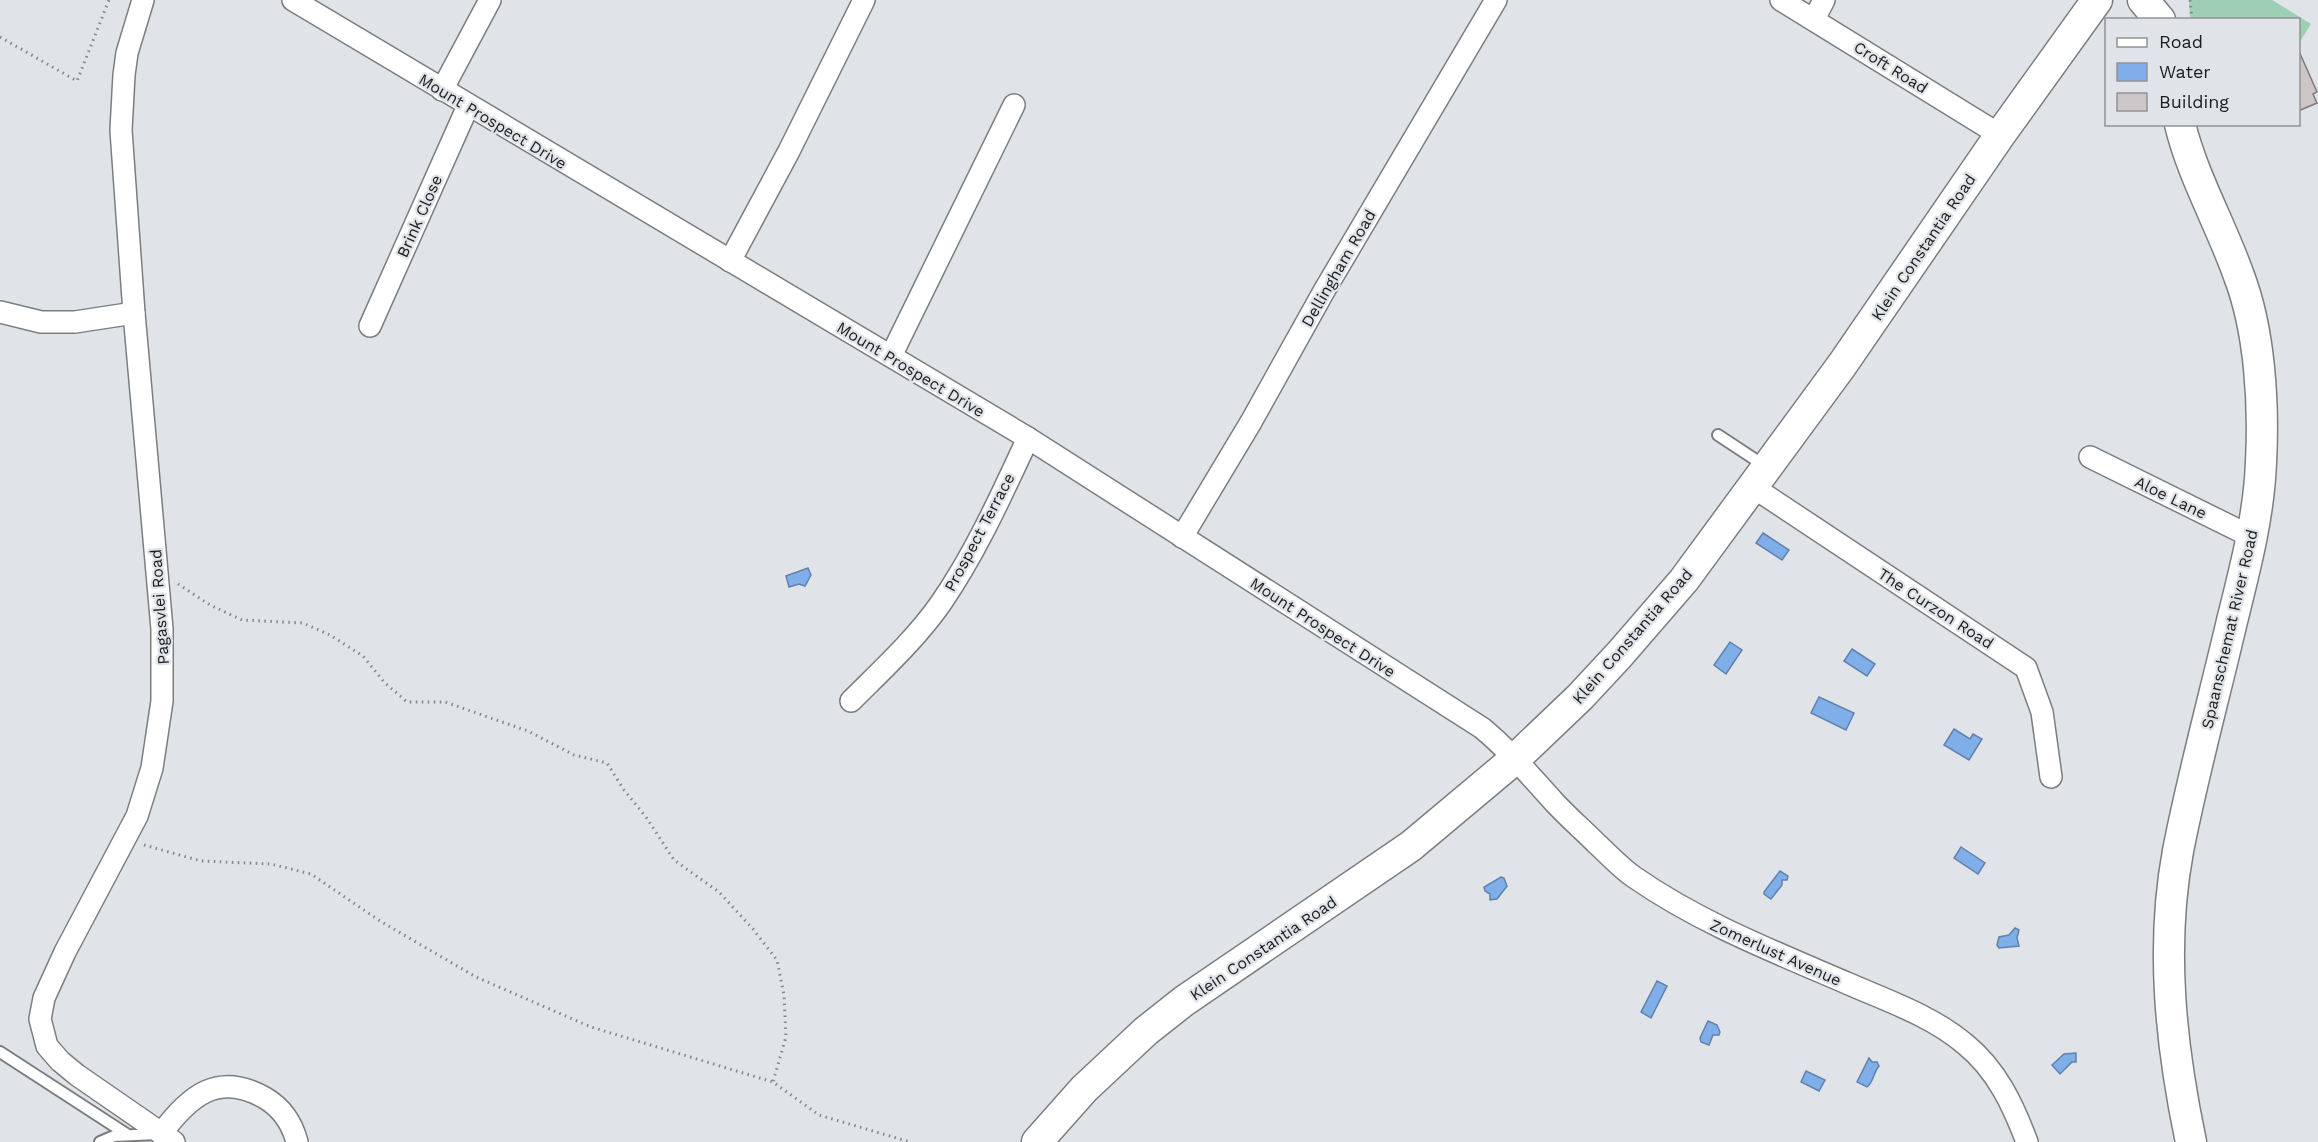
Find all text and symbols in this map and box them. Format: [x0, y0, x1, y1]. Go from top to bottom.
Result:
legend [2105, 18, 2300, 126]
text: Road [2159, 31, 2203, 52]
street label: Croft Road [1850, 37, 1931, 98]
text: Water [2159, 61, 2211, 82]
street label: Mount Prospect Drive [415, 70, 570, 173]
text: Building [2159, 91, 2229, 112]
street label: Klein Constantia Road [1867, 170, 1980, 324]
street label: Brink Close [393, 172, 446, 260]
street label: Dellingham Road [1297, 206, 1380, 330]
street label: Mount Prospect Drive [833, 318, 988, 421]
street label: Prospect Terrace [940, 470, 1019, 595]
street label: Aloe Lane [2132, 472, 2210, 523]
street label: Spaanschemat River Road [2197, 528, 2262, 731]
street label: Pagasvlei Road [146, 549, 173, 665]
street label: The Curzon Road [1874, 564, 1997, 653]
street label: Klein Constantia Road [1568, 565, 1696, 708]
street label: Mount Prospect Drive [1247, 573, 1399, 681]
street label: Klein Constantia Road [1186, 892, 1340, 1005]
street label: Zomerlust Avenue [1707, 915, 1844, 990]

